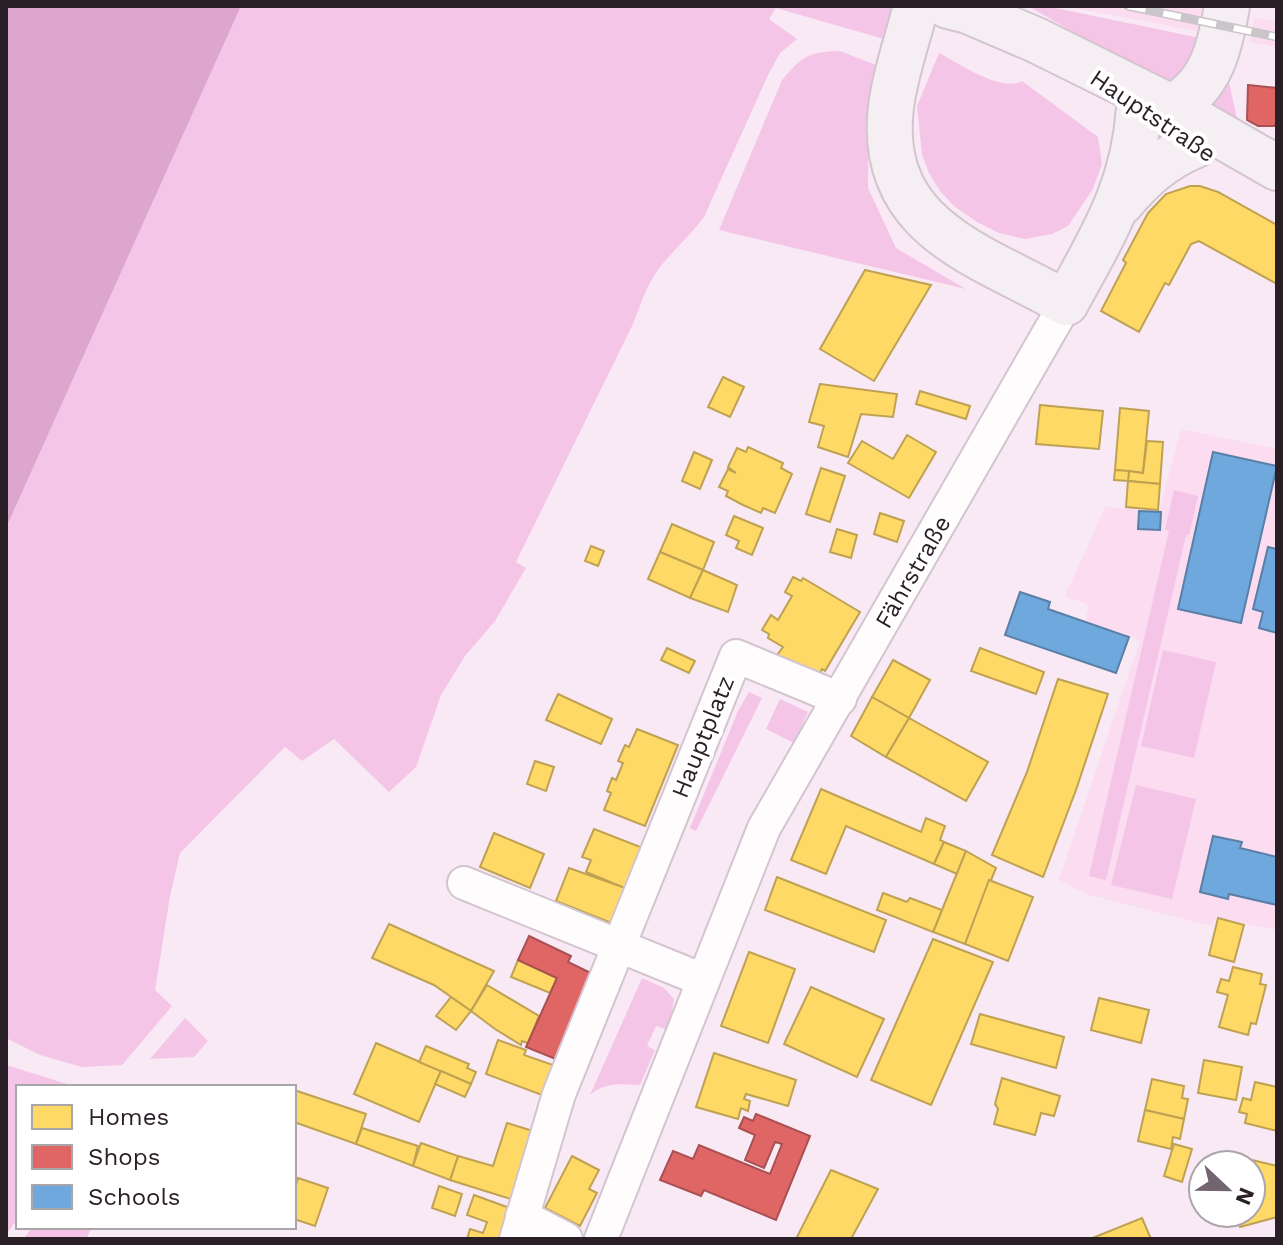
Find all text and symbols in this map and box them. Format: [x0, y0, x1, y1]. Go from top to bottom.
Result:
street label: Hauptstraße [1085, 64, 1221, 168]
street label: Fährstraße [869, 511, 957, 633]
street label: Hauptplatz [666, 672, 740, 802]
legend [16, 1085, 296, 1229]
text: Homes [88, 1103, 169, 1131]
text: Shops [88, 1143, 160, 1171]
north arrow [1187, 1149, 1267, 1229]
text: Schools [88, 1183, 180, 1211]
text: N [1230, 1184, 1260, 1209]

